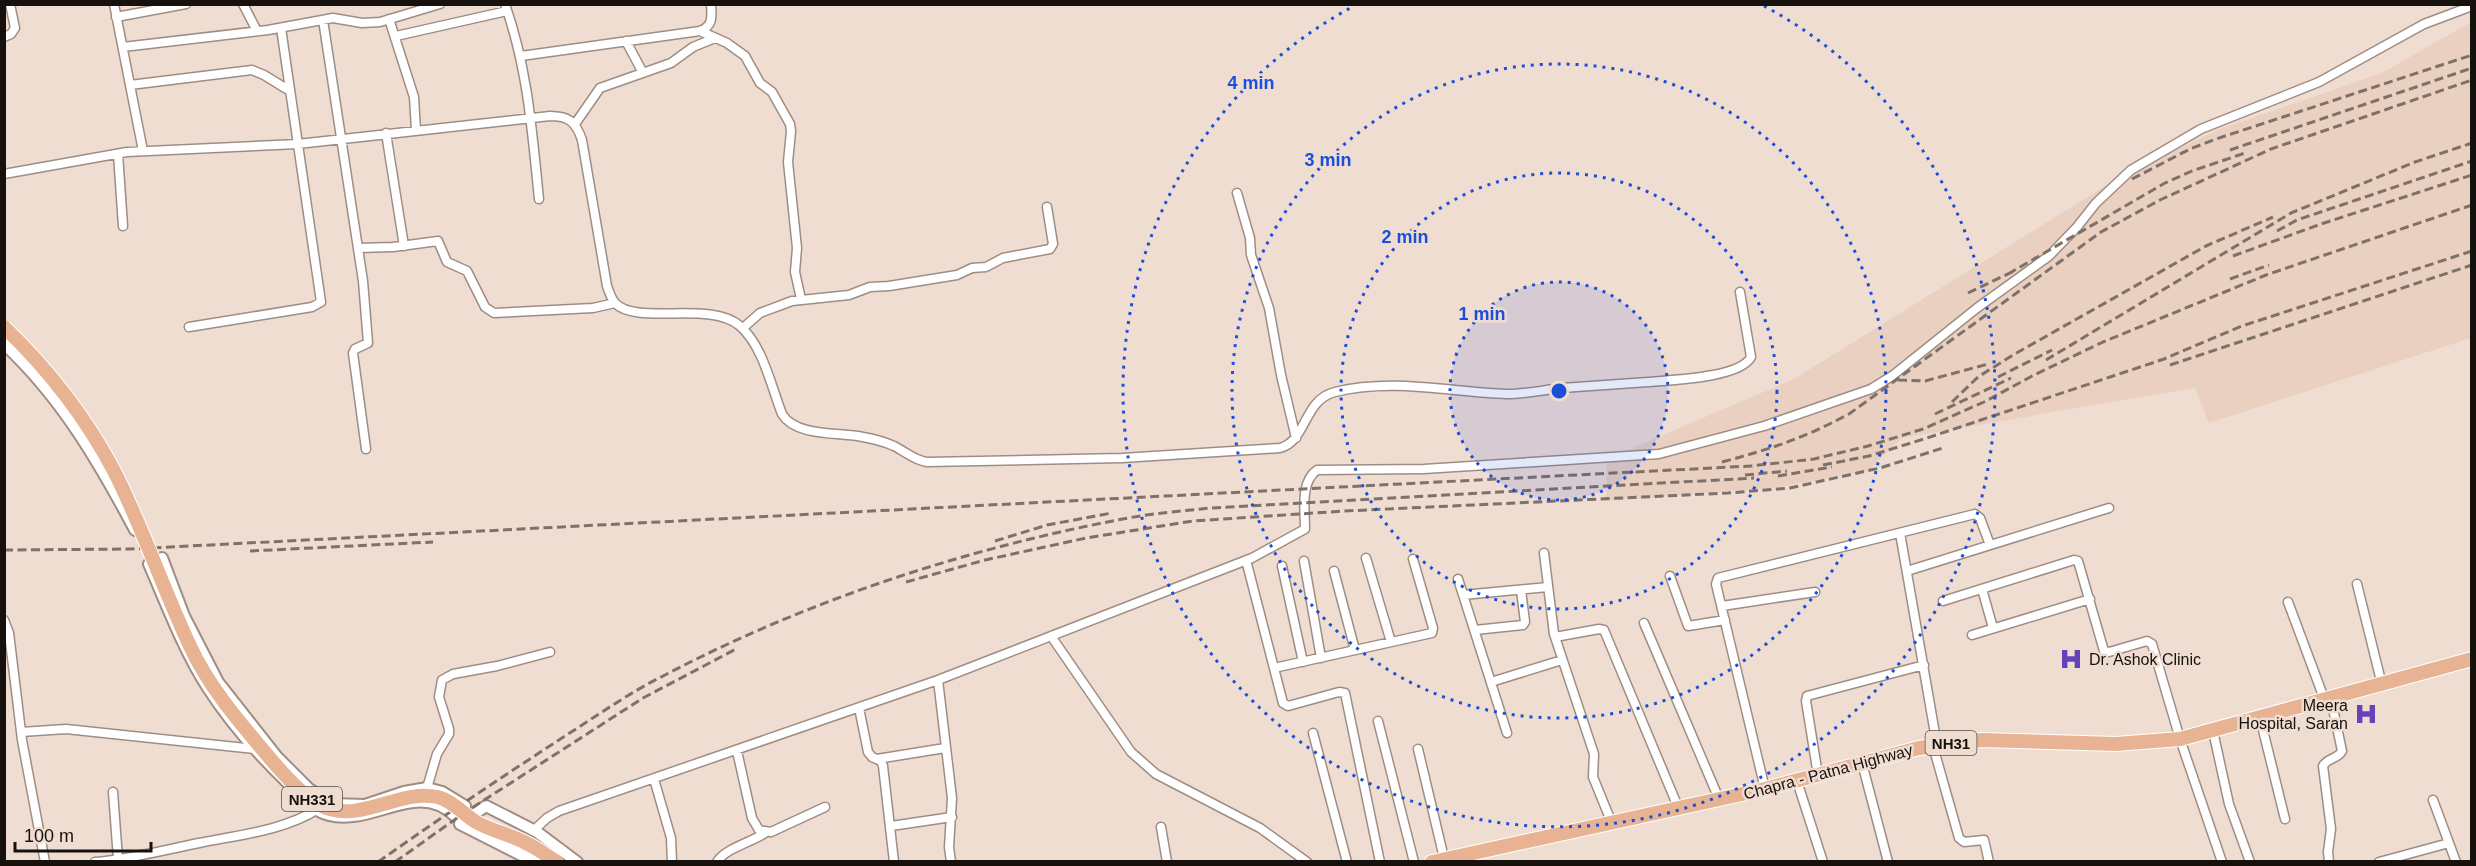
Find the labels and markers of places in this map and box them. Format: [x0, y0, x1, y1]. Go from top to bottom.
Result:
centre of rings [1549, 381, 1569, 401]
hospital icon: Dr. Ashok Clinic [2058, 646, 2084, 672]
place label: Dr. Ashok Clinic [2089, 651, 2201, 668]
place label: Meera Hospital, Saran [2239, 697, 2348, 732]
hospital icon: Meera Hospital, Saran [2353, 701, 2379, 727]

